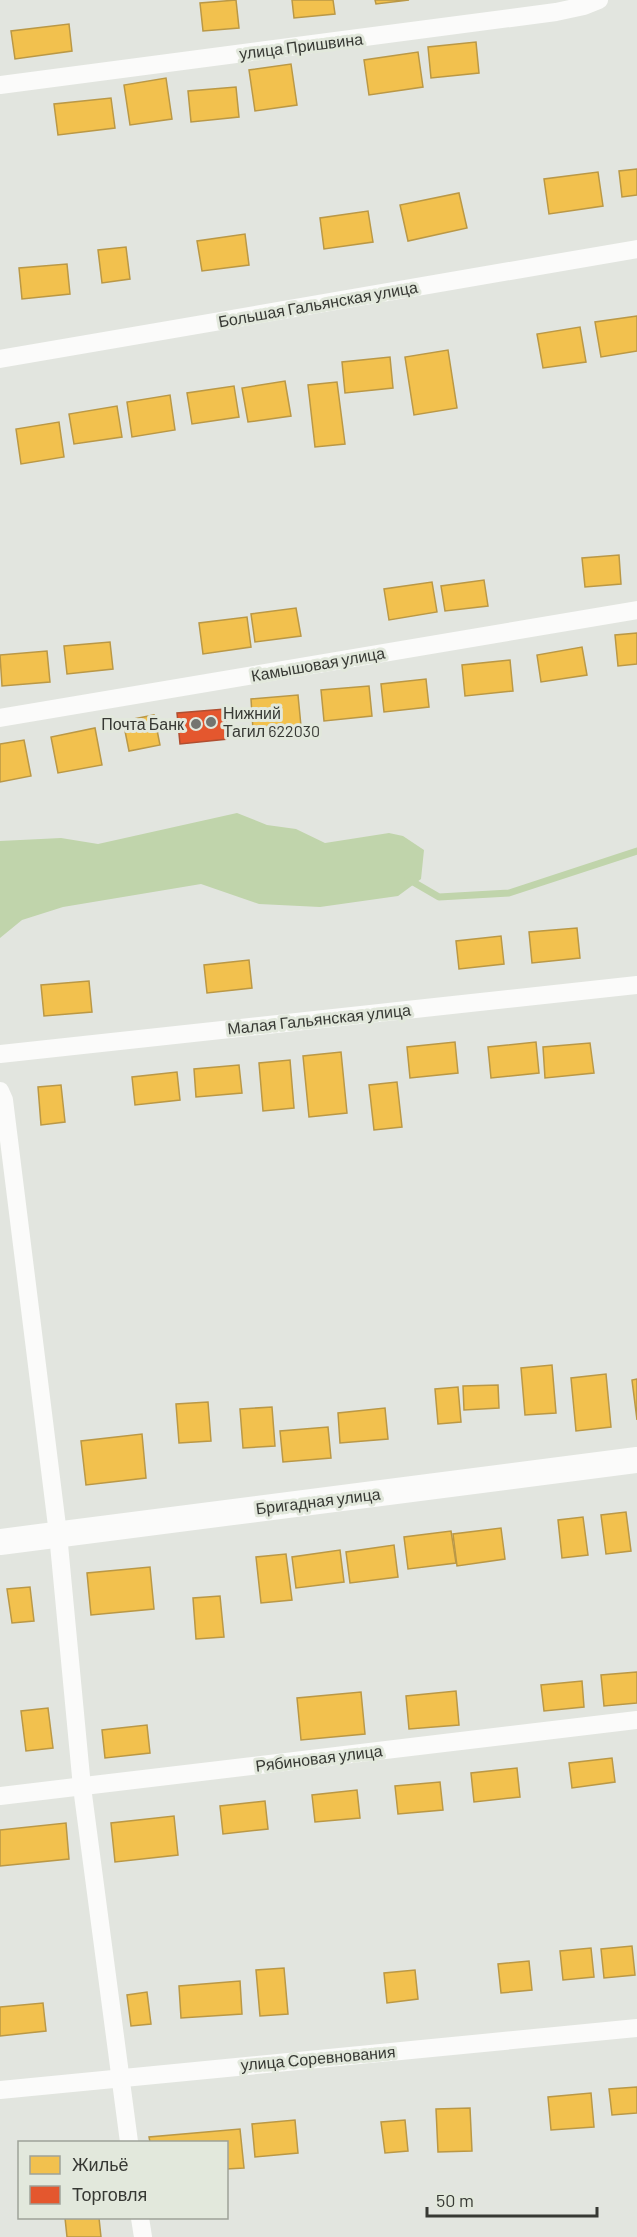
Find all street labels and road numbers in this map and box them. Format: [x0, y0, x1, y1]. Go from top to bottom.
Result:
street label: улица Пришвина [238, 28, 364, 63]
street label: Большая Гальянская улица [217, 277, 419, 330]
street label: Камышовая улица [250, 642, 386, 685]
street label: Малая Гальянская улица [226, 999, 412, 1038]
street label: Бригадная улица [254, 1483, 382, 1518]
street label: Рябиновая улица [254, 1740, 384, 1775]
street label: улица Соревнования [240, 2041, 396, 2074]

